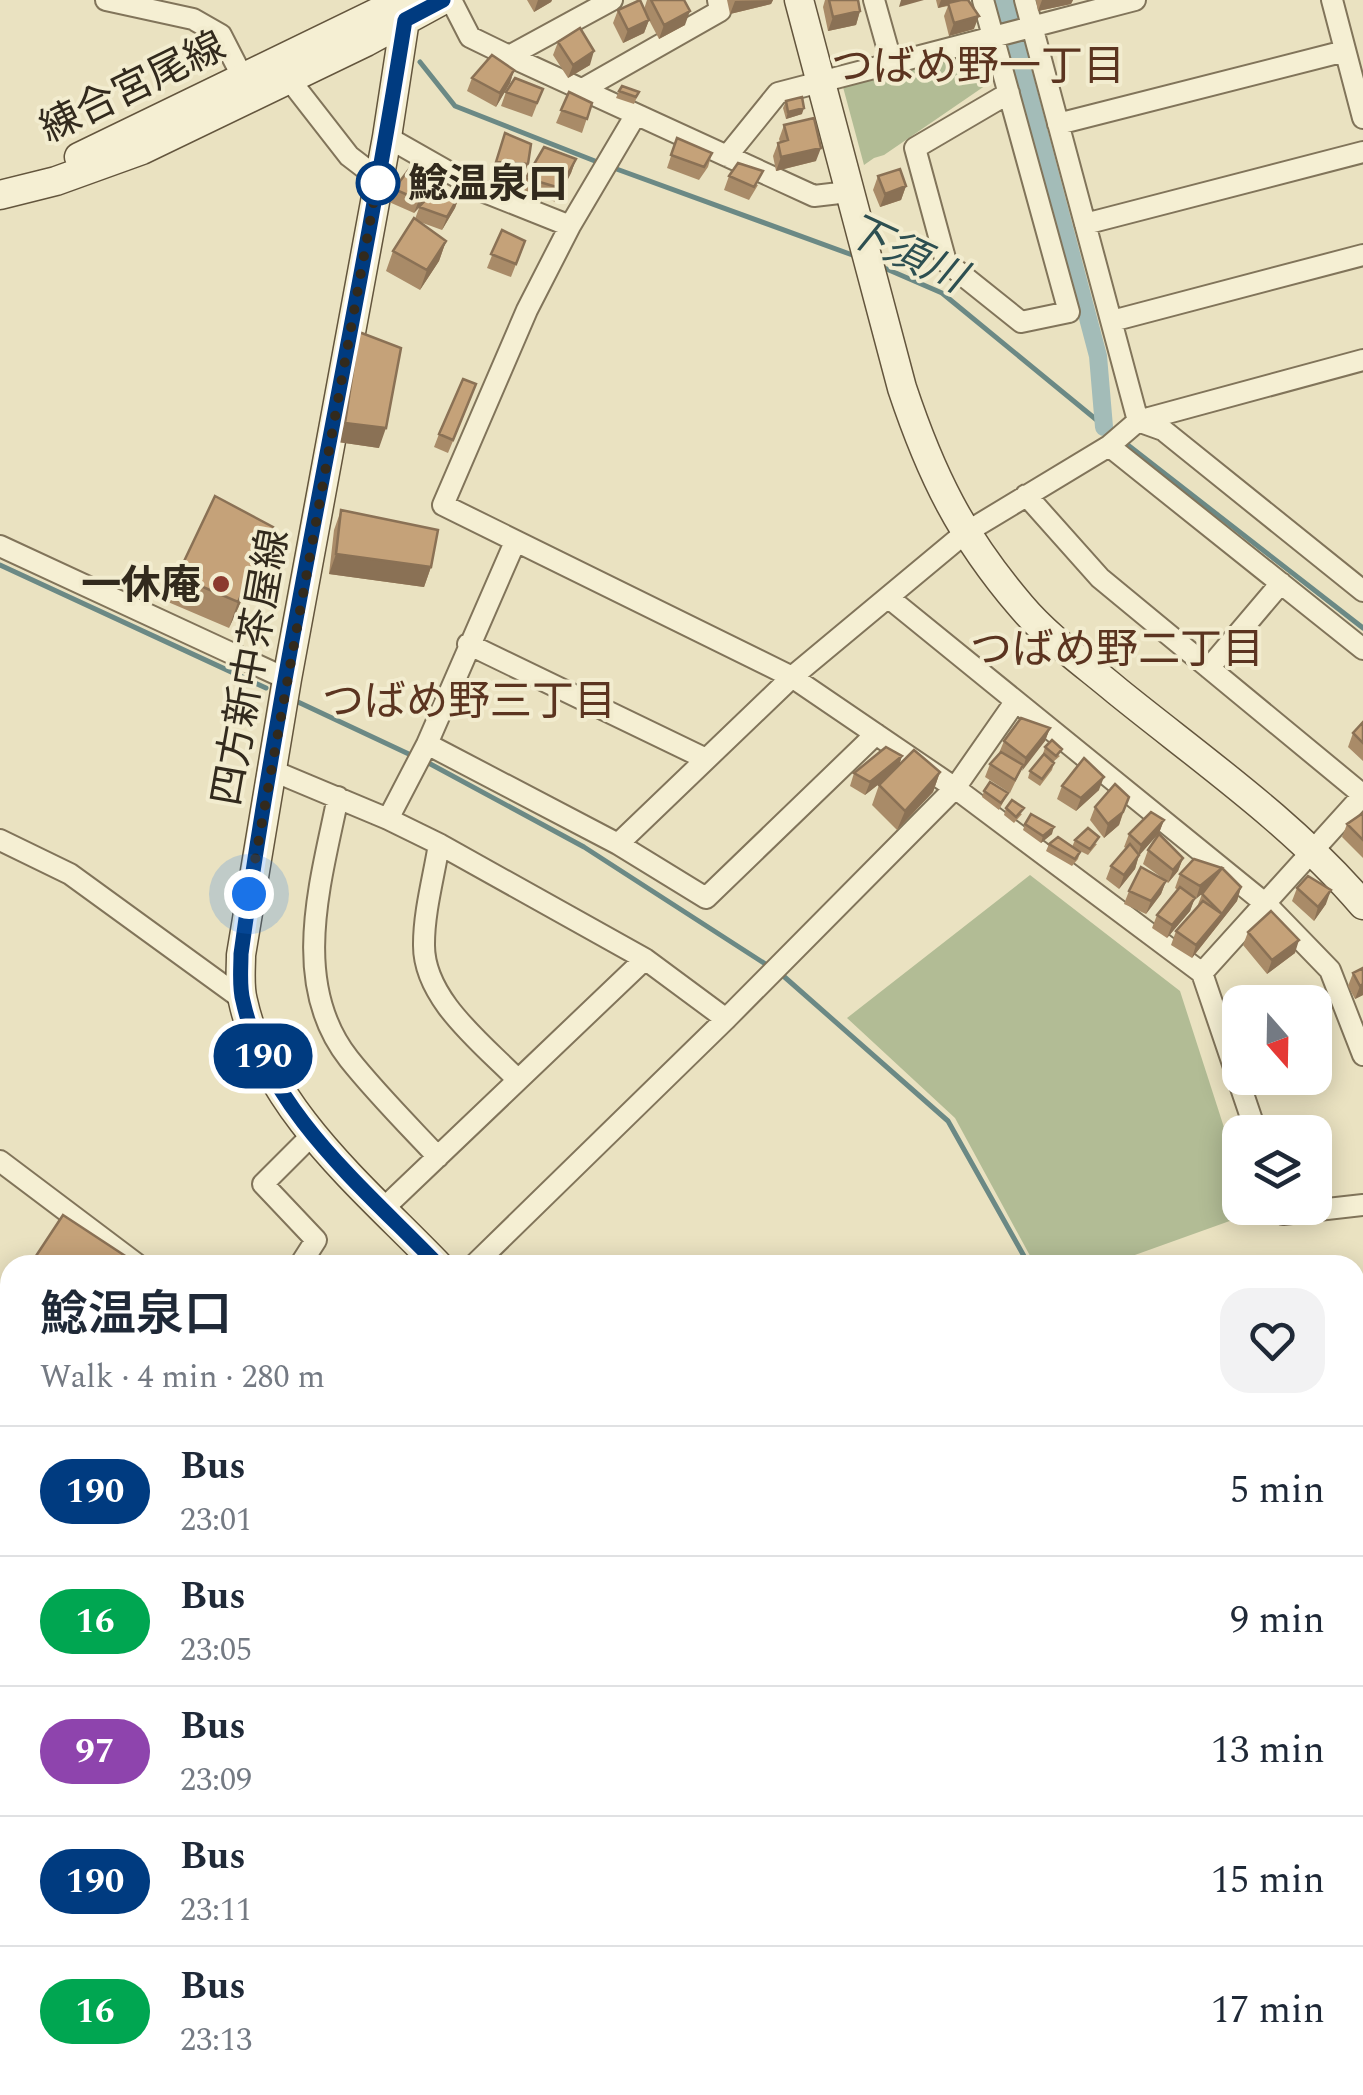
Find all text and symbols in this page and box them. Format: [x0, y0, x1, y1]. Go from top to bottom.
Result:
street label: 練合宮尾線 [30, 17, 236, 159]
district label: つばめ野一丁目 [831, 36, 1125, 99]
place label: 鯰温泉口 [408, 155, 568, 216]
marker: 鯰温泉口 [357, 162, 399, 204]
water label: 下須川 [835, 199, 979, 311]
street label: 四方新中茶屋線 [197, 524, 306, 811]
place label: 一休庵 [81, 556, 201, 617]
marker: 一休庵 [210, 573, 232, 595]
district label: つばめ野二丁目 [970, 619, 1264, 682]
district label: つばめ野三丁目 [322, 671, 616, 734]
your location [224, 869, 274, 919]
north arrow [1222, 985, 1332, 1095]
map controls [1222, 985, 1332, 1225]
line badge: 190 [206, 1024, 320, 1088]
text: 190 [234, 1030, 292, 1083]
button: layers [1222, 1115, 1332, 1225]
text: 鯰温泉口 [40, 1279, 232, 1352]
button: heart [1220, 1288, 1325, 1393]
text: Walk · 4 min · 280 m [40, 1353, 325, 1402]
text: Bus [180, 1438, 246, 1496]
text: 5 min [1230, 1462, 1325, 1520]
text: 190 [66, 1465, 124, 1518]
text: 23:01 [180, 1496, 252, 1545]
text: Bus [180, 1568, 246, 1626]
text: 9 min [1230, 1592, 1325, 1650]
text: 16 [75, 1595, 115, 1648]
text: 23:05 [180, 1626, 252, 1675]
text: Bus [180, 1698, 246, 1756]
text: 13 min [1211, 1722, 1325, 1780]
text: 97 [75, 1725, 115, 1778]
text: 23:09 [180, 1756, 252, 1805]
text: Bus [180, 1828, 246, 1886]
text: 15 min [1211, 1852, 1325, 1910]
text: 190 [66, 1855, 124, 1908]
text: 23:11 [180, 1886, 252, 1935]
text: Bus [180, 1958, 246, 2016]
text: 17 min [1211, 1982, 1325, 2040]
text: 16 [75, 1985, 115, 2038]
text: 23:13 [180, 2016, 252, 2065]

